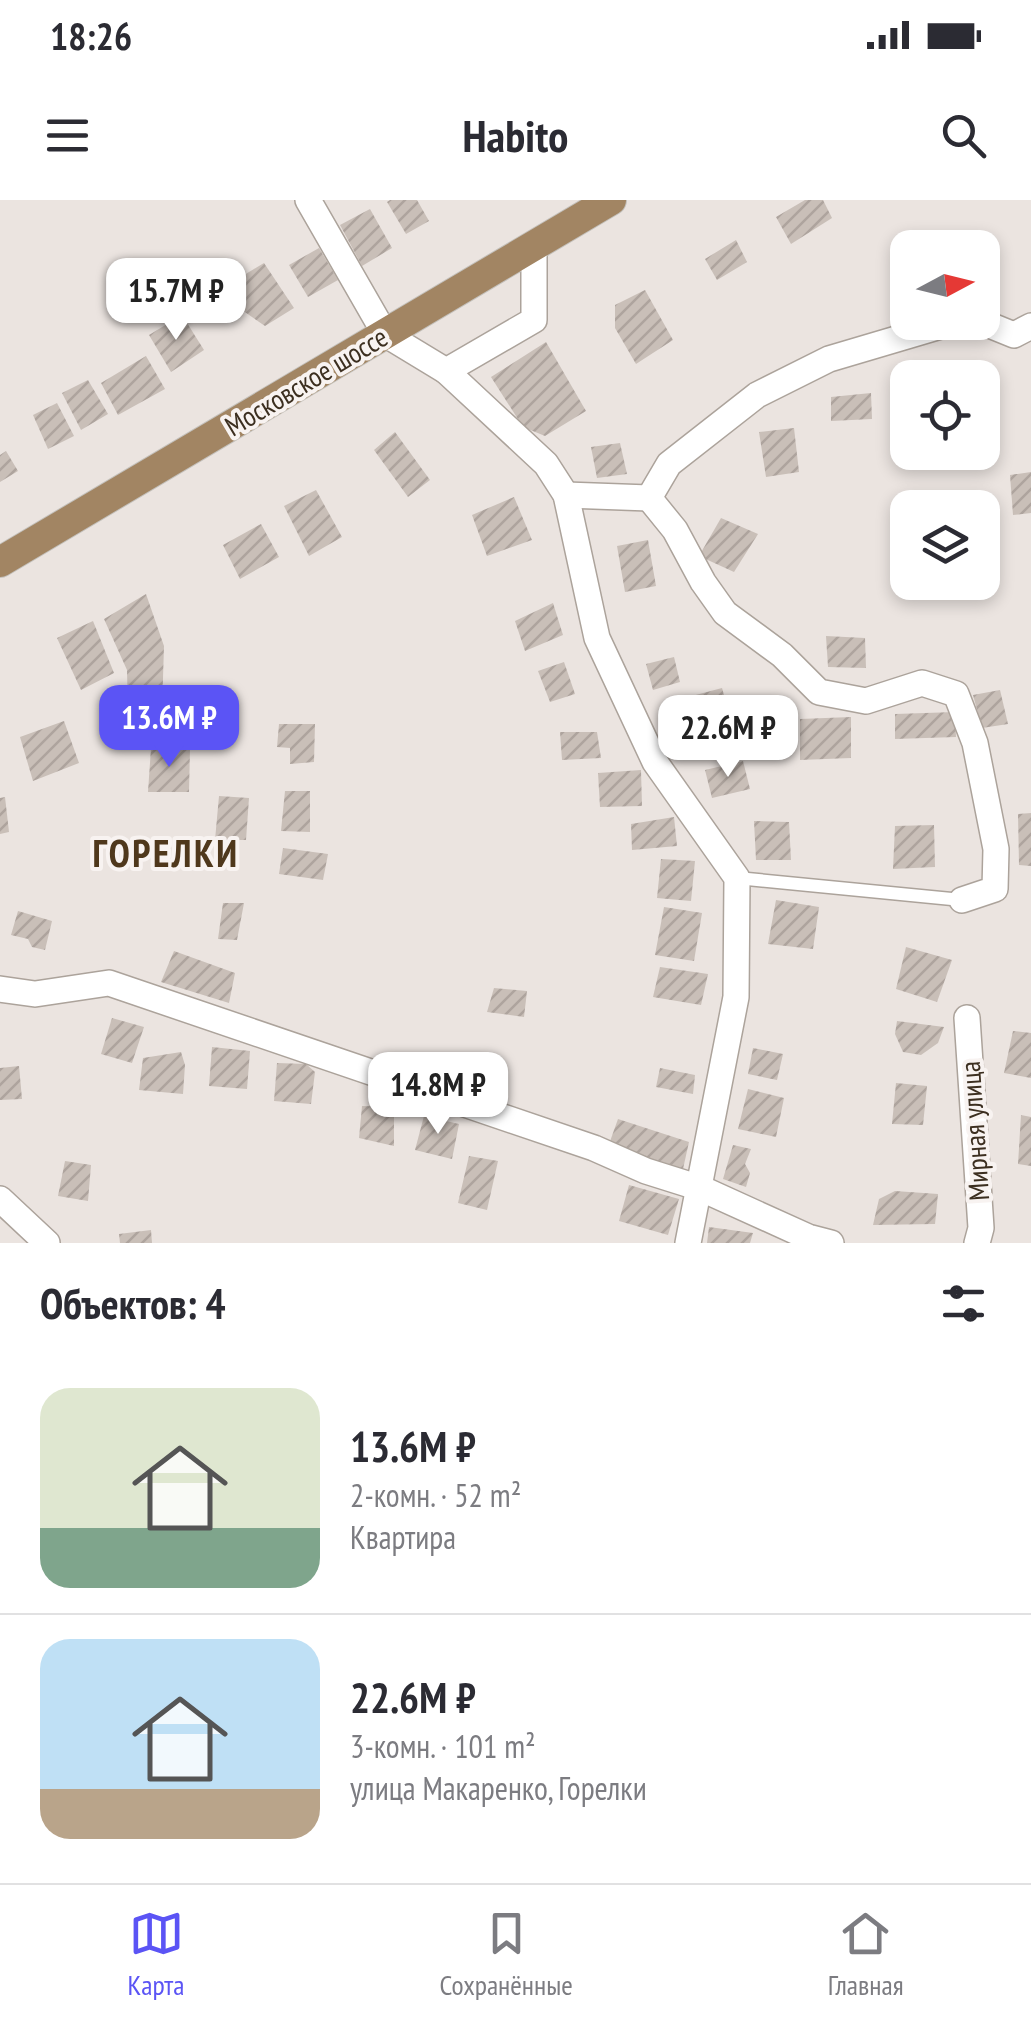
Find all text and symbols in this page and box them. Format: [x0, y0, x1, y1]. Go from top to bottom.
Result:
text: 18:26 [50, 11, 132, 60]
text: Habito [463, 106, 568, 164]
icon: menu [40, 108, 95, 163]
icon: search [936, 108, 991, 163]
north arrow [890, 230, 1000, 340]
map controls [890, 230, 1000, 600]
pin: 15.7M ₽ [84, 258, 268, 343]
text: 15.7M ₽ [128, 269, 224, 311]
street label: Московское шоссе [218, 318, 394, 444]
button: locate [890, 360, 1000, 470]
button: layers [890, 490, 1000, 600]
pin: 13.6M ₽ [77, 685, 261, 770]
pin: 22.6M ₽ [636, 695, 820, 780]
text: 13.6M ₽ [121, 696, 217, 738]
text: 22.6M ₽ [680, 706, 776, 748]
district label: ГОРЕЛКИ [92, 828, 240, 877]
pin: 14.8M ₽ [346, 1052, 530, 1137]
street label: Мирная улица [951, 1060, 997, 1202]
text: 14.8M ₽ [390, 1063, 486, 1105]
text: Объектов: 4 [40, 1276, 226, 1331]
icon: filters [936, 1276, 991, 1331]
text: 13.6M ₽ [350, 1419, 476, 1474]
icon: home [120, 1428, 240, 1548]
text: 2-комн. · 52 m² [350, 1474, 521, 1516]
text: Квартира [350, 1516, 456, 1558]
text: 22.6M ₽ [350, 1670, 476, 1725]
icon: home [120, 1679, 240, 1799]
text: 3-комн. · 101 m² [350, 1725, 536, 1767]
text: улица Макаренко, Горелки [350, 1767, 647, 1809]
tab: Карта [128, 1906, 185, 2003]
tab: Сохранённые [440, 1906, 573, 2003]
tab: Главная [828, 1906, 904, 2003]

